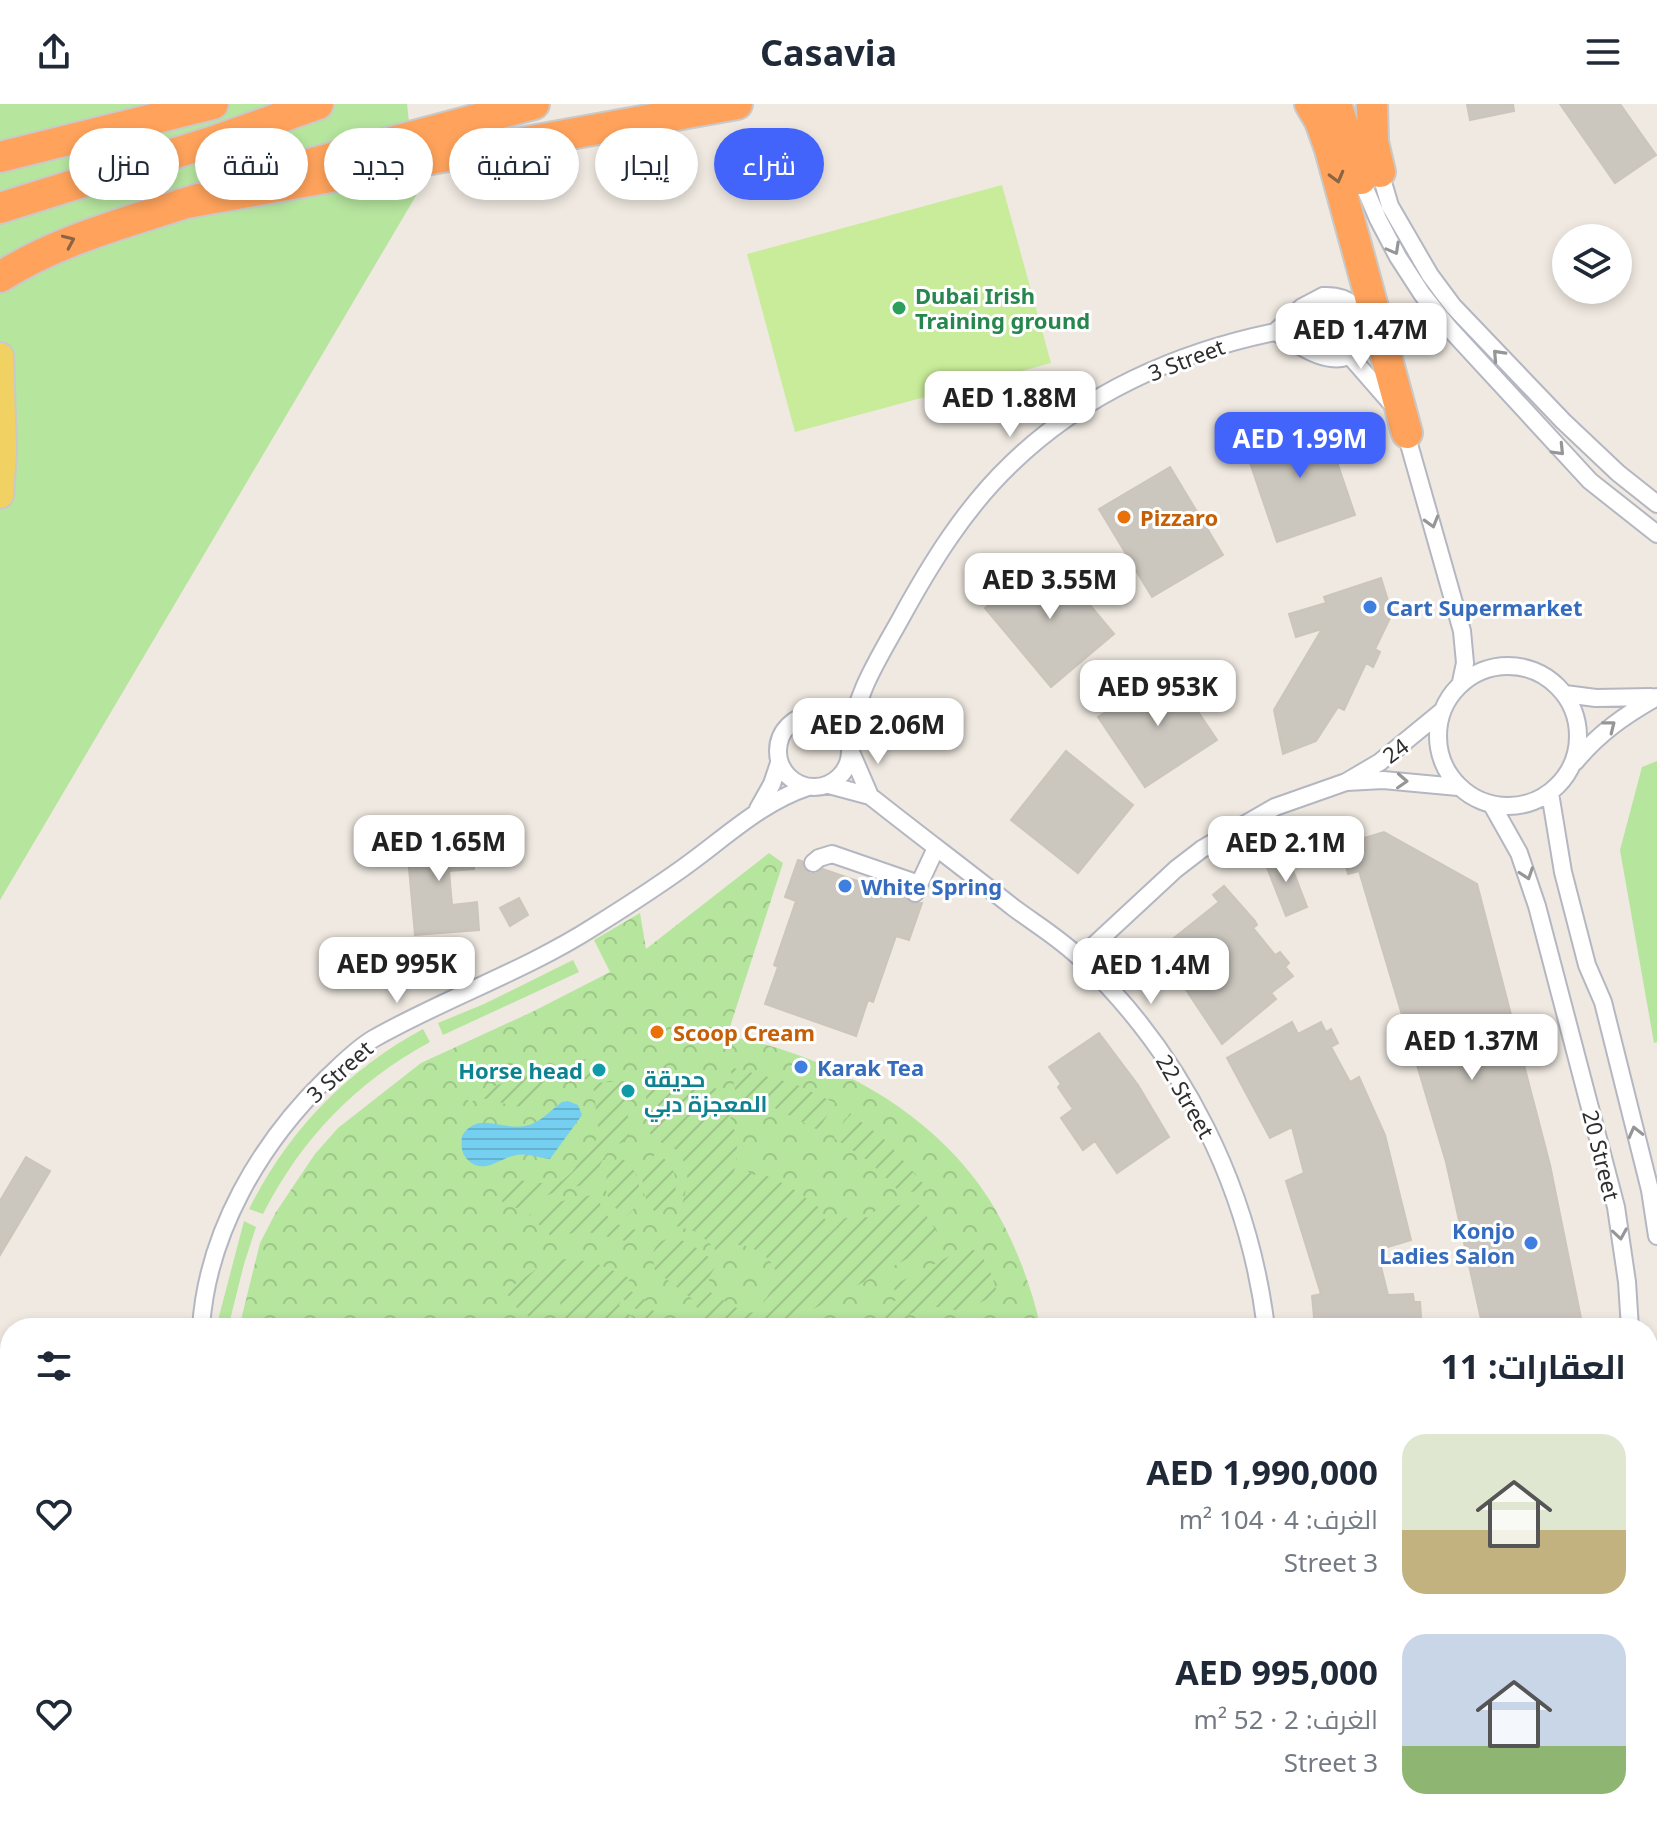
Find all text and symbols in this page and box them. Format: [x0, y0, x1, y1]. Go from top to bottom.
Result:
text: Casavia [760, 28, 897, 77]
icon: share [32, 30, 76, 74]
icon: menu [1581, 30, 1625, 74]
chip: منزل [69, 128, 179, 200]
chip: شقة [195, 128, 308, 200]
chip: جديد [324, 128, 433, 200]
chip: تصفية [449, 128, 579, 200]
chip: إيجار [595, 128, 698, 200]
chip: شراء [714, 128, 824, 200]
one-way arrow [1328, 169, 1345, 183]
map controls [1552, 224, 1632, 304]
button: layers [1552, 224, 1632, 304]
one-way arrow [61, 235, 75, 251]
one-way arrow [1384, 241, 1400, 255]
place label: Dubai Irish Training ground [915, 280, 1090, 335]
marker: Dubai Irish Training ground [890, 299, 908, 317]
pin: AED 1.47M [1269, 303, 1453, 371]
text: AED 1.47M [1294, 311, 1428, 347]
street label: 3 Street [1143, 331, 1229, 387]
one-way arrow [1493, 350, 1508, 364]
pin: AED 1.88M [918, 371, 1102, 439]
text: AED 1.88M [943, 379, 1077, 415]
pin: AED 1.99M [1208, 412, 1392, 480]
text: AED 1.99M [1233, 420, 1367, 456]
one-way arrow [1550, 440, 1564, 455]
place label: Pizzaro [1140, 502, 1218, 532]
marker: Pizzaro [1115, 508, 1133, 526]
one-way arrow [1422, 515, 1439, 529]
pin: AED 3.55M [958, 553, 1142, 621]
text: AED 3.55M [983, 561, 1117, 597]
place label: Cart Supermarket [1386, 592, 1582, 622]
marker: Cart Supermarket [1361, 598, 1379, 616]
pin: AED 953K [1075, 660, 1241, 728]
text: AED 953K [1098, 668, 1218, 704]
pin: AED 2.06M [786, 698, 970, 766]
text: AED 2.06M [811, 706, 945, 742]
one-way arrow [1601, 722, 1616, 736]
street label: 24 [1376, 730, 1414, 770]
one-way arrow [1396, 773, 1409, 790]
pin: AED 1.65M [347, 815, 531, 883]
pin: AED 2.1M [1203, 816, 1369, 884]
text: AED 1.65M [372, 823, 506, 859]
text: AED 2.1M [1226, 824, 1346, 860]
one-way arrow [1517, 867, 1533, 881]
place label: White Spring [861, 871, 1002, 901]
marker: White Spring [836, 877, 854, 895]
pin: AED 995K [314, 937, 480, 1005]
pin: AED 1.4M [1068, 938, 1234, 1006]
text: AED 995K [337, 945, 457, 981]
text: AED 1.4M [1091, 946, 1211, 982]
pin: AED 1.37M [1380, 1014, 1564, 1082]
place label: Scoop Cream [673, 1017, 815, 1047]
text: AED 1.37M [1405, 1022, 1539, 1058]
marker: Scoop Cream [648, 1023, 666, 1041]
street label: 3 Street [299, 1033, 379, 1109]
street label: 22 Street [1150, 1049, 1222, 1144]
place label: Karak Tea [817, 1052, 924, 1082]
place label: Horse head [458, 1055, 583, 1085]
marker: Karak Tea [792, 1058, 810, 1076]
marker: Horse head [590, 1061, 608, 1079]
place label: حديقة المعجزة دبي [644, 1063, 767, 1122]
marker: حديقة المعجزة دبي [619, 1082, 637, 1100]
street label: 20 Street [1576, 1107, 1628, 1203]
one-way arrow [1627, 1126, 1644, 1140]
place label: Konjo Ladies Salon [1379, 1215, 1515, 1270]
one-way arrow [1611, 1227, 1628, 1241]
marker: Konjo Ladies Salon [1522, 1234, 1540, 1252]
text: العقارات: 11 [1440, 1343, 1626, 1389]
icon: filters [32, 1344, 76, 1388]
text: AED 1,990,000 [1146, 1449, 1378, 1495]
icon: home [1466, 1466, 1562, 1562]
icon: heart [32, 1492, 76, 1536]
text: الغرف: 4 · 104 m² [1179, 1501, 1378, 1537]
text: 3 Street [1284, 1544, 1378, 1580]
text: AED 995,000 [1175, 1649, 1378, 1695]
icon: home [1466, 1666, 1562, 1762]
icon: heart [32, 1692, 76, 1736]
text: الغرف: 2 · 52 m² [1194, 1701, 1378, 1737]
text: 3 Street [1284, 1744, 1378, 1780]

